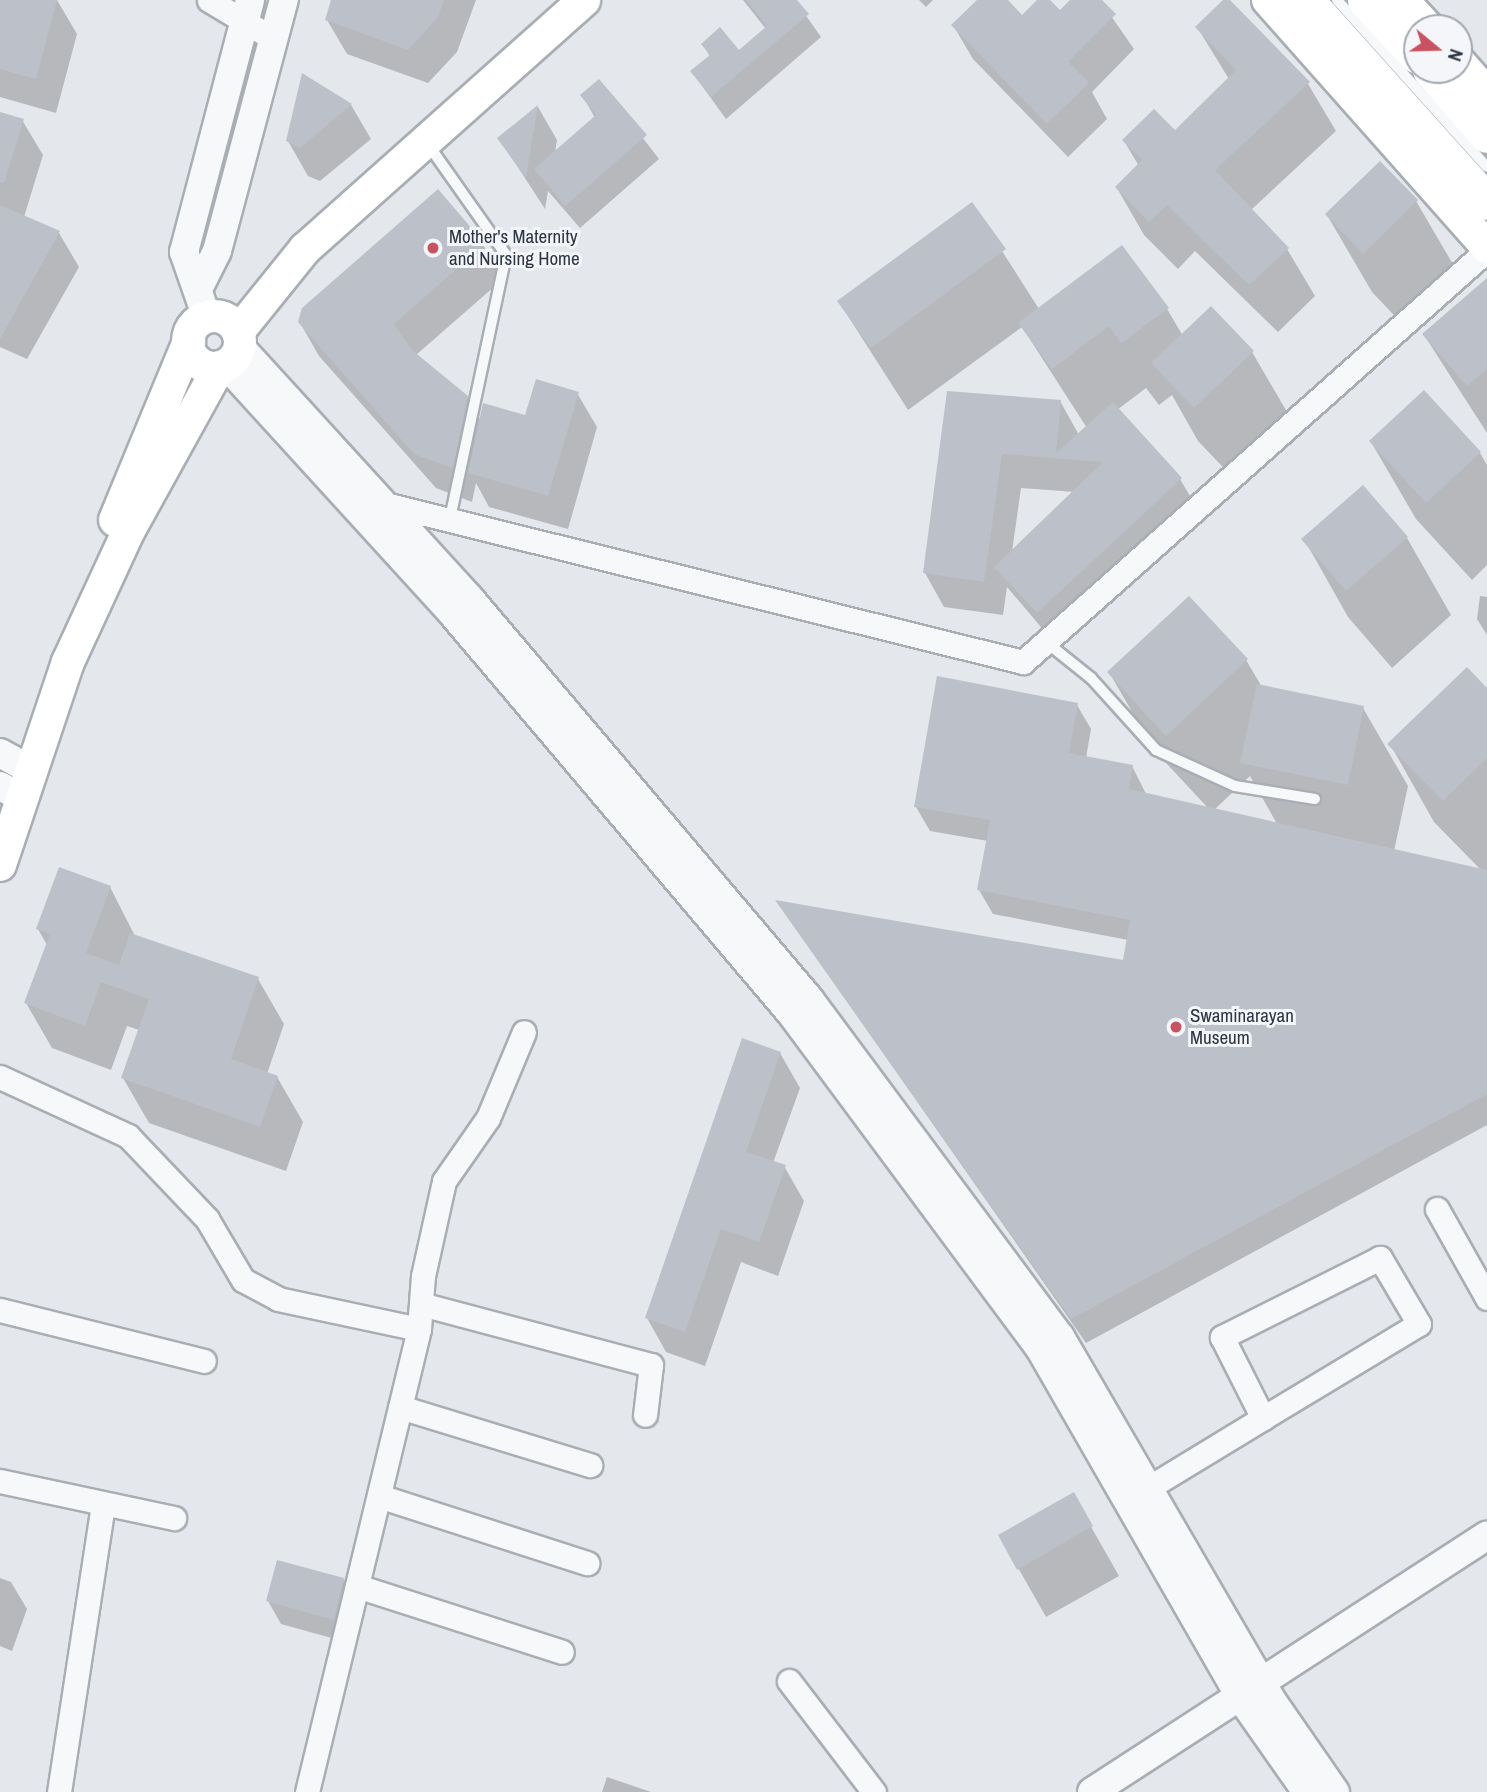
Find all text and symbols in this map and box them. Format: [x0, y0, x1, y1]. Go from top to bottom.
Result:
north arrow [1403, 14, 1473, 84]
text: N [1442, 46, 1470, 65]
place label: Mother's Maternity and Nursing Home [449, 226, 580, 270]
marker: Mother's Maternity and Nursing Home [423, 238, 443, 258]
place label: Swaminarayan Museum [1190, 1005, 1294, 1049]
marker: Swaminarayan Museum [1168, 1019, 1184, 1035]

